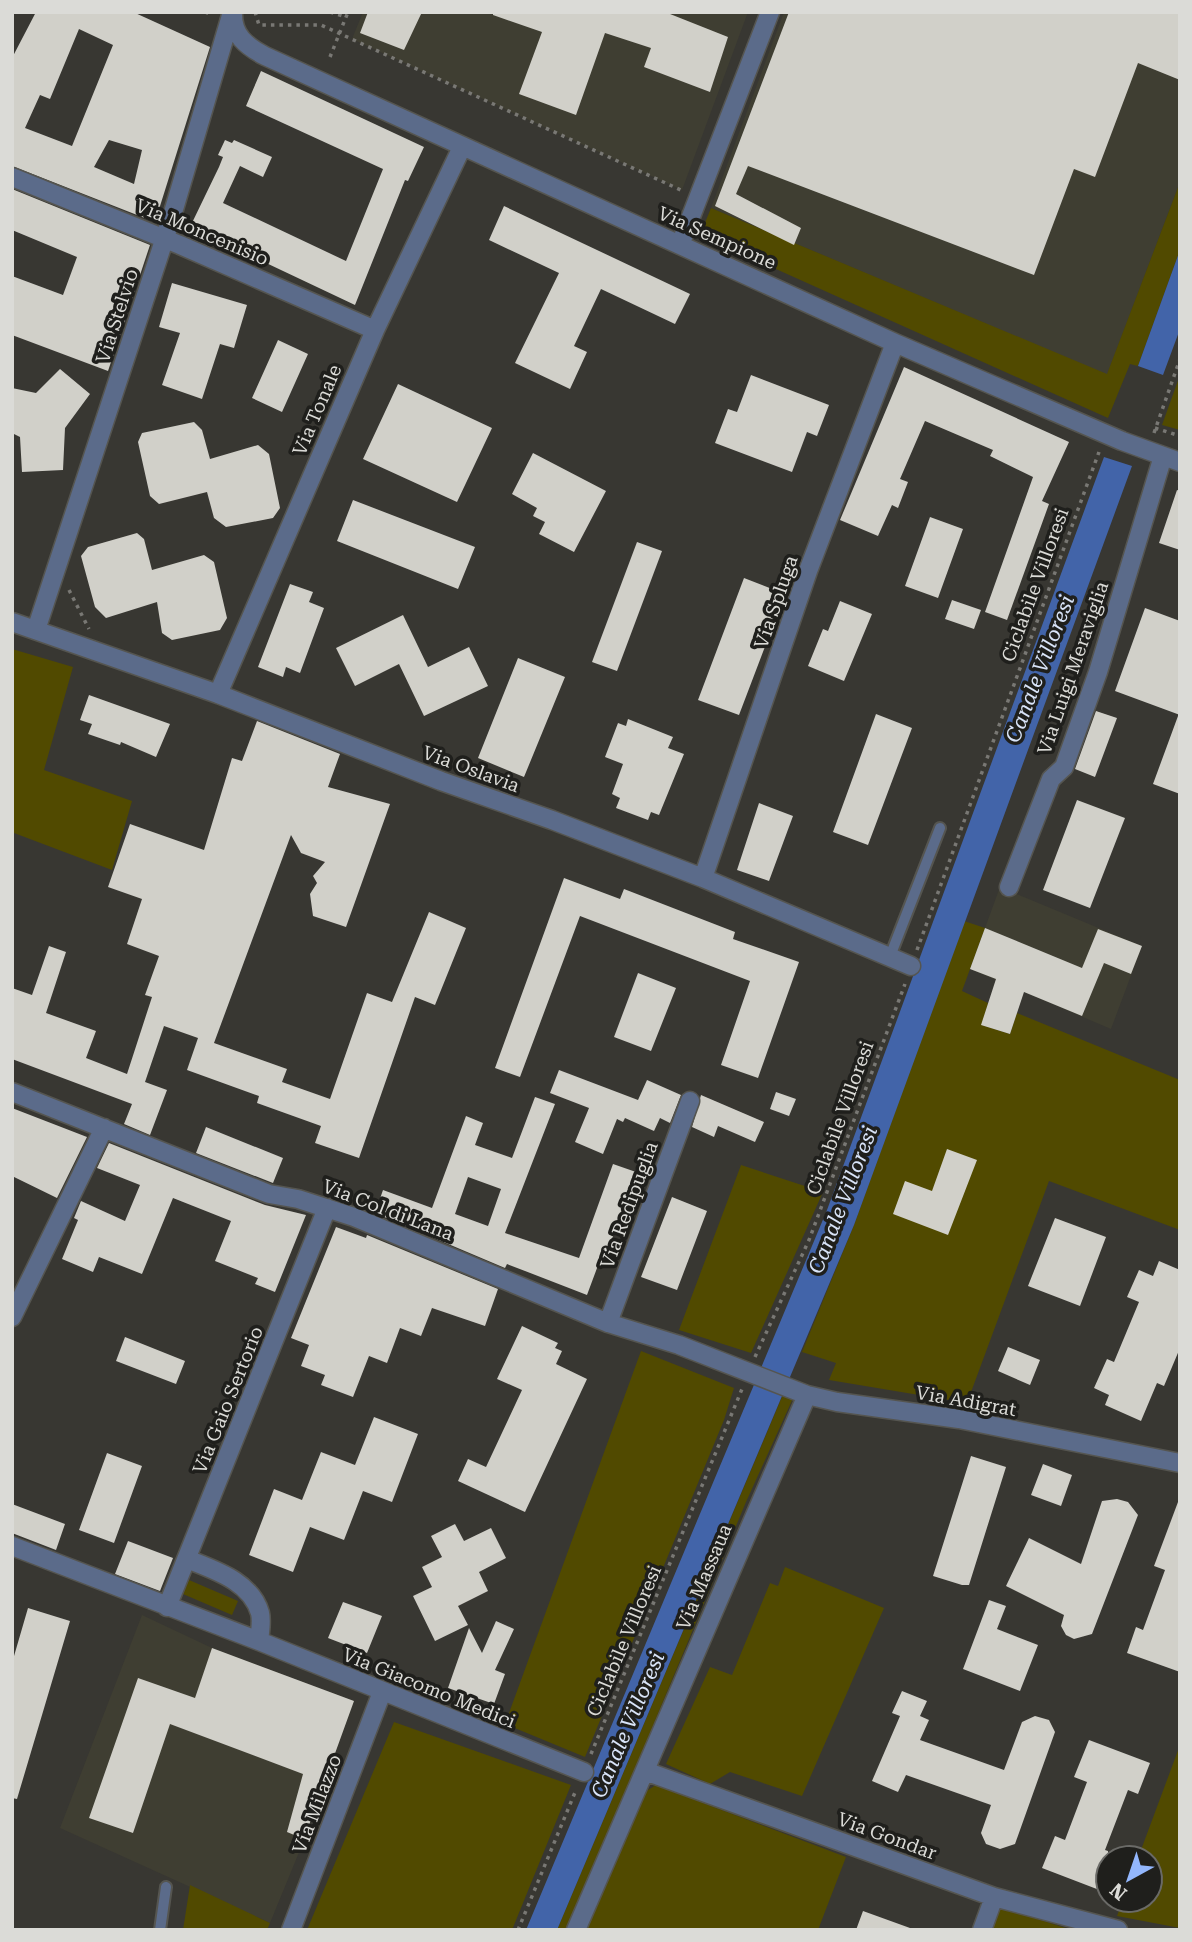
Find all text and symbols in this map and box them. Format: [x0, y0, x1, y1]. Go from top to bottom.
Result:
street label: Via Moncenisio [132, 194, 272, 270]
street label: Via Sempione [654, 202, 780, 274]
street label: Via Stelvio [91, 266, 143, 366]
street label: Via Tonale [288, 361, 346, 459]
street label: Ciclabile Villoresi [996, 505, 1074, 665]
street label: Via Spluga [749, 552, 803, 652]
street label: Via Luigi Meraviglia [1033, 578, 1114, 758]
water label: Canale Villoresi [1001, 592, 1079, 746]
street label: Via Oslavia [419, 741, 523, 797]
street label: Ciclabile Villoresi [801, 1038, 879, 1198]
water label: Canale Villoresi [804, 1123, 882, 1277]
street label: Via Redipuglia [595, 1138, 663, 1272]
street label: Via Col di Lana [319, 1174, 457, 1246]
street label: Via Gaio Sertorio [188, 1323, 268, 1477]
street label: Via Adigrat [914, 1381, 1018, 1421]
street label: Via Massaua [671, 1520, 737, 1633]
street label: Ciclabile Villoresi [582, 1562, 666, 1720]
street label: Via Giacomo Medici [339, 1643, 519, 1733]
water label: Canale Villoresi [586, 1649, 670, 1801]
street label: Via Milazzo [288, 1751, 346, 1857]
street label: Via Gondar [834, 1807, 940, 1865]
north arrow [1094, 1844, 1164, 1914]
text: N [1105, 1878, 1131, 1905]

